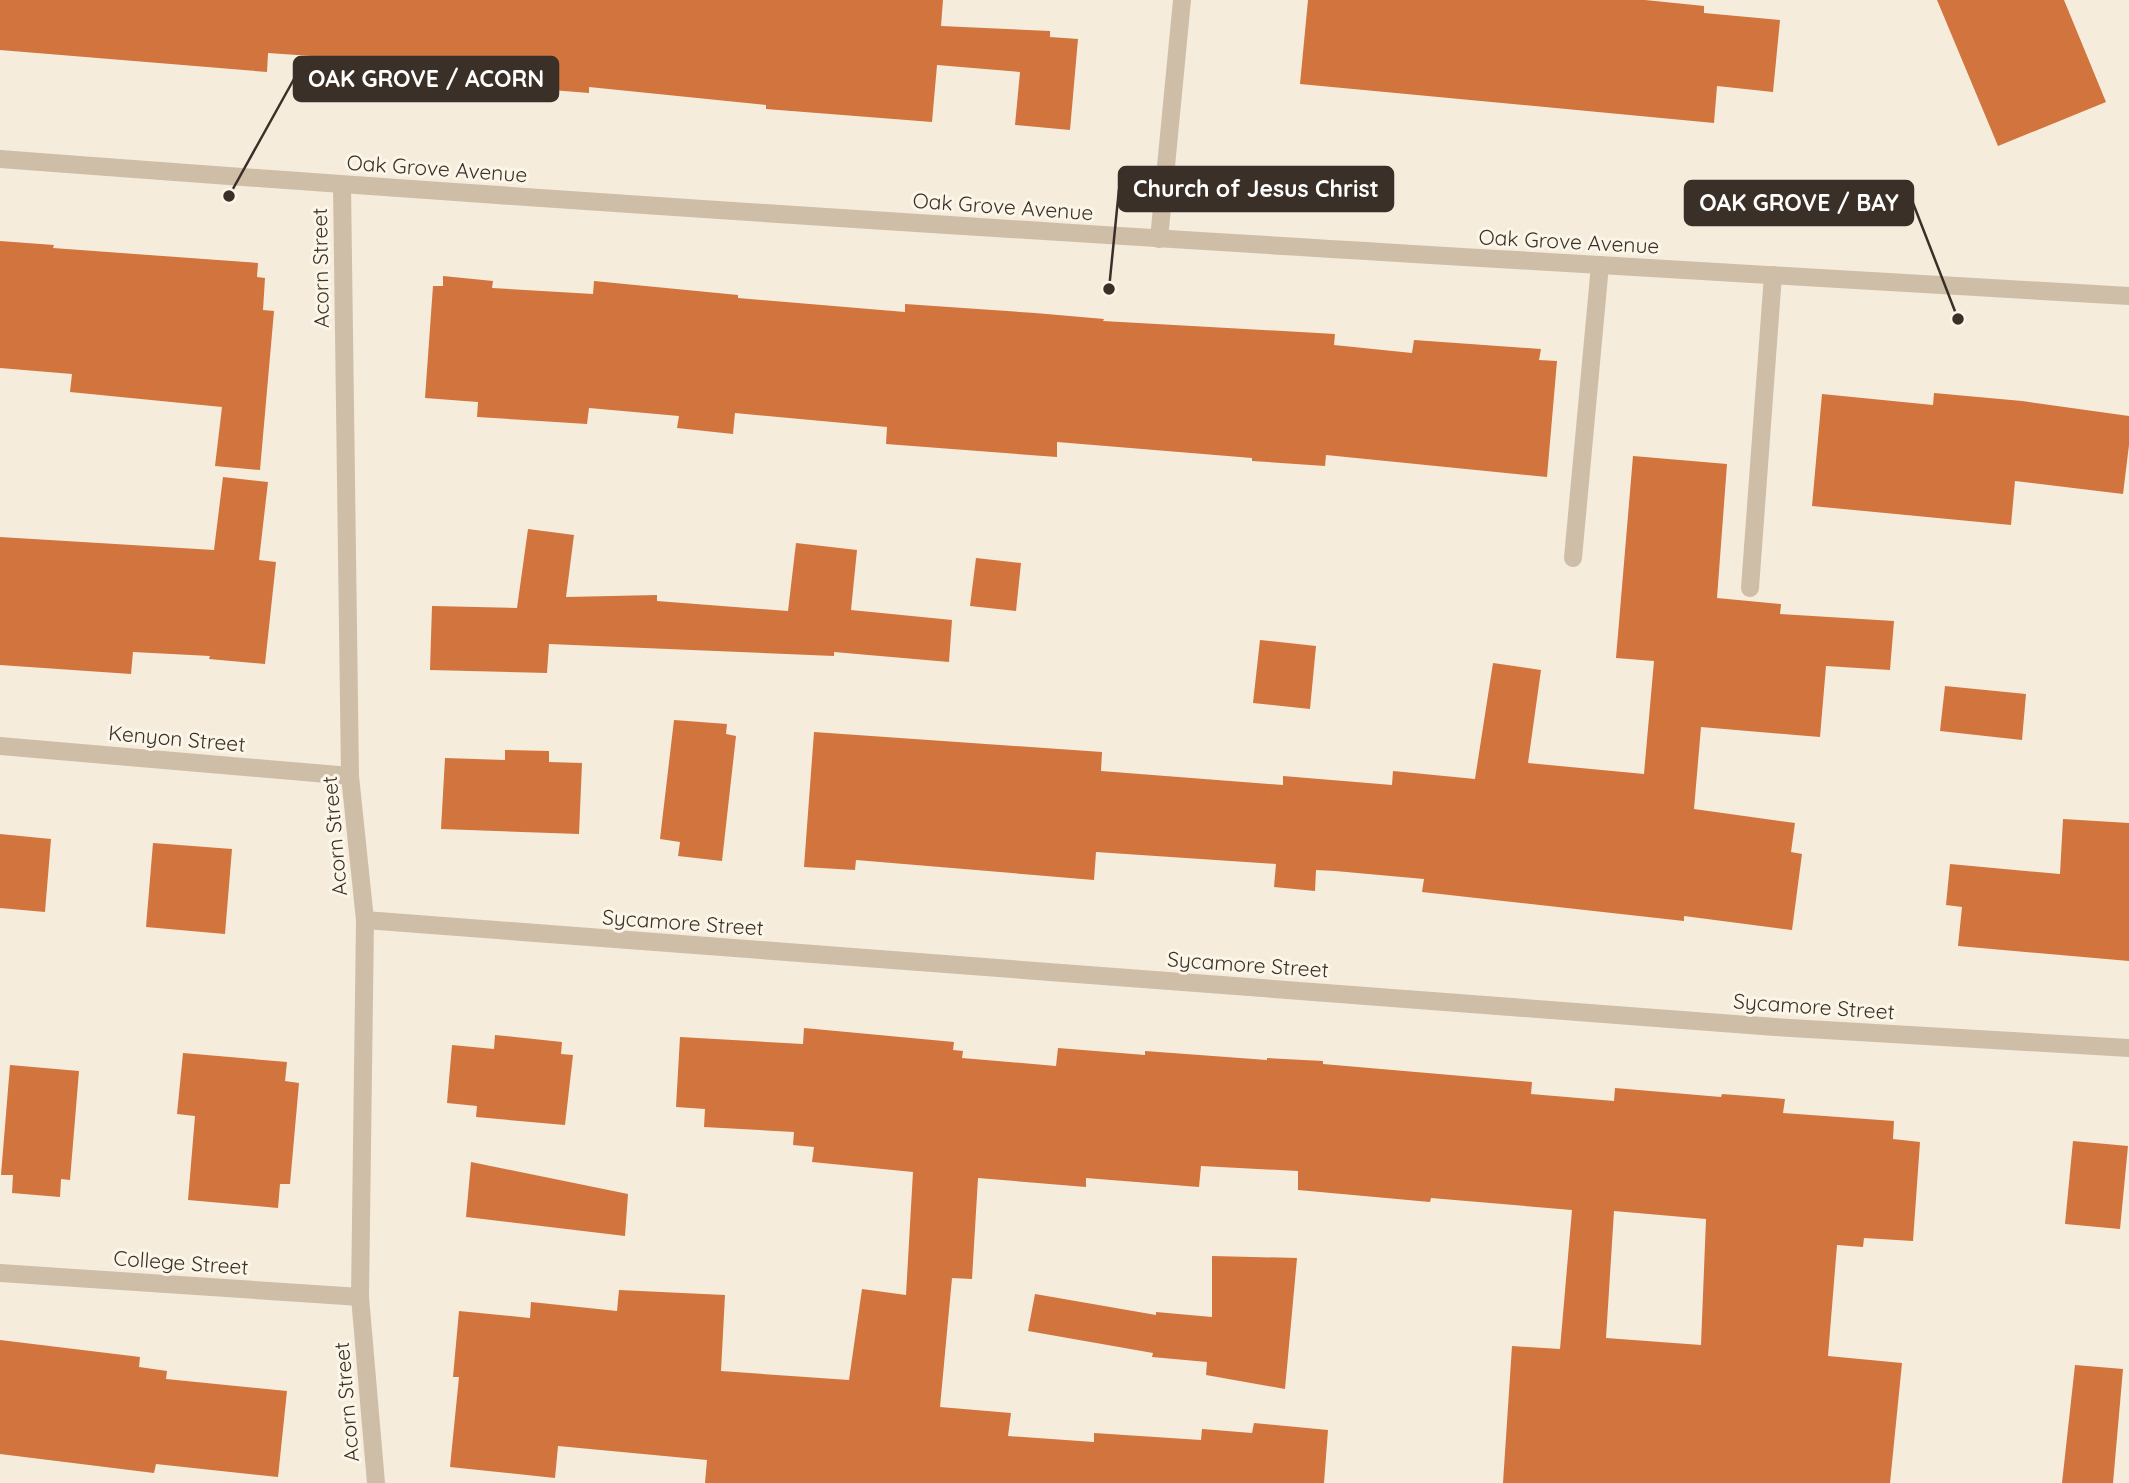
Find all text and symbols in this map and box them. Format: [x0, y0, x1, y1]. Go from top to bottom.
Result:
callout: OAK GROVE / ACORN [294, 57, 558, 101]
text: OAK GROVE / ACORN [308, 64, 544, 93]
street label: Oak Grove Avenue [346, 149, 528, 187]
callout: Church of Jesus Christ [1119, 167, 1393, 211]
text: Church of Jesus Christ [1133, 174, 1379, 203]
callout: OAK GROVE / BAY [1685, 181, 1913, 225]
street label: Oak Grove Avenue [912, 187, 1094, 225]
text: OAK GROVE / BAY [1699, 188, 1899, 217]
street label: Acorn Street [306, 208, 334, 328]
street label: Oak Grove Avenue [1478, 223, 1660, 259]
street label: Kenyon Street [107, 719, 247, 757]
street label: Acorn Street [316, 775, 352, 897]
street label: Sycamore Street [601, 903, 765, 941]
street label: Sycamore Street [1166, 945, 1330, 983]
street label: Sycamore Street [1732, 987, 1896, 1025]
street label: College Street [113, 1244, 249, 1280]
street label: Acorn Street [328, 1341, 364, 1463]

